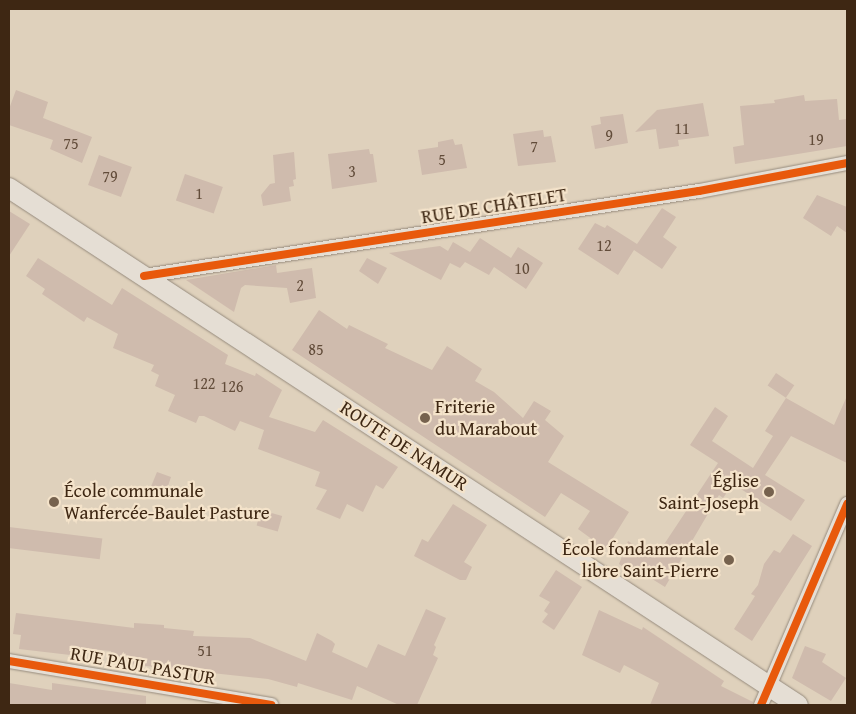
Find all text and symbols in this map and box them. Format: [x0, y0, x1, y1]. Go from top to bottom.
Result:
house number: 11 [674, 118, 690, 138]
house number: 9 [605, 125, 613, 145]
house number: 19 [808, 129, 824, 149]
house number: 75 [63, 133, 79, 153]
house number: 7 [530, 136, 538, 156]
house number: 5 [438, 149, 446, 169]
house number: 3 [348, 161, 356, 181]
house number: 79 [102, 166, 118, 186]
house number: 1 [195, 183, 203, 203]
street label: RUE DE CHÂTELET [420, 183, 568, 229]
house number: 12 [596, 235, 612, 255]
house number: 10 [514, 258, 530, 278]
house number: 2 [296, 275, 304, 295]
house number: 85 [308, 339, 324, 359]
house number: 122 [192, 373, 216, 393]
house number: 126 [220, 376, 244, 396]
street label: ROUTE DE NAMUR [336, 396, 472, 496]
place label: Friterie du Marabout [435, 396, 537, 440]
marker: Friterie du Marabout [419, 412, 431, 424]
place label: Église Saint-Joseph [658, 470, 759, 514]
place label: École communale Wanfercée-Baulet Pasture [64, 480, 270, 524]
marker: Église Saint-Joseph [763, 486, 775, 498]
marker: École communale Wanfercée-Baulet Pasture [48, 496, 60, 508]
place label: École fondamentale libre Saint-Pierre [562, 538, 719, 582]
marker: École fondamentale libre Saint-Pierre [723, 554, 735, 566]
house number: 51 [197, 640, 213, 660]
street label: RUE PAUL PASTUR [69, 642, 217, 690]

